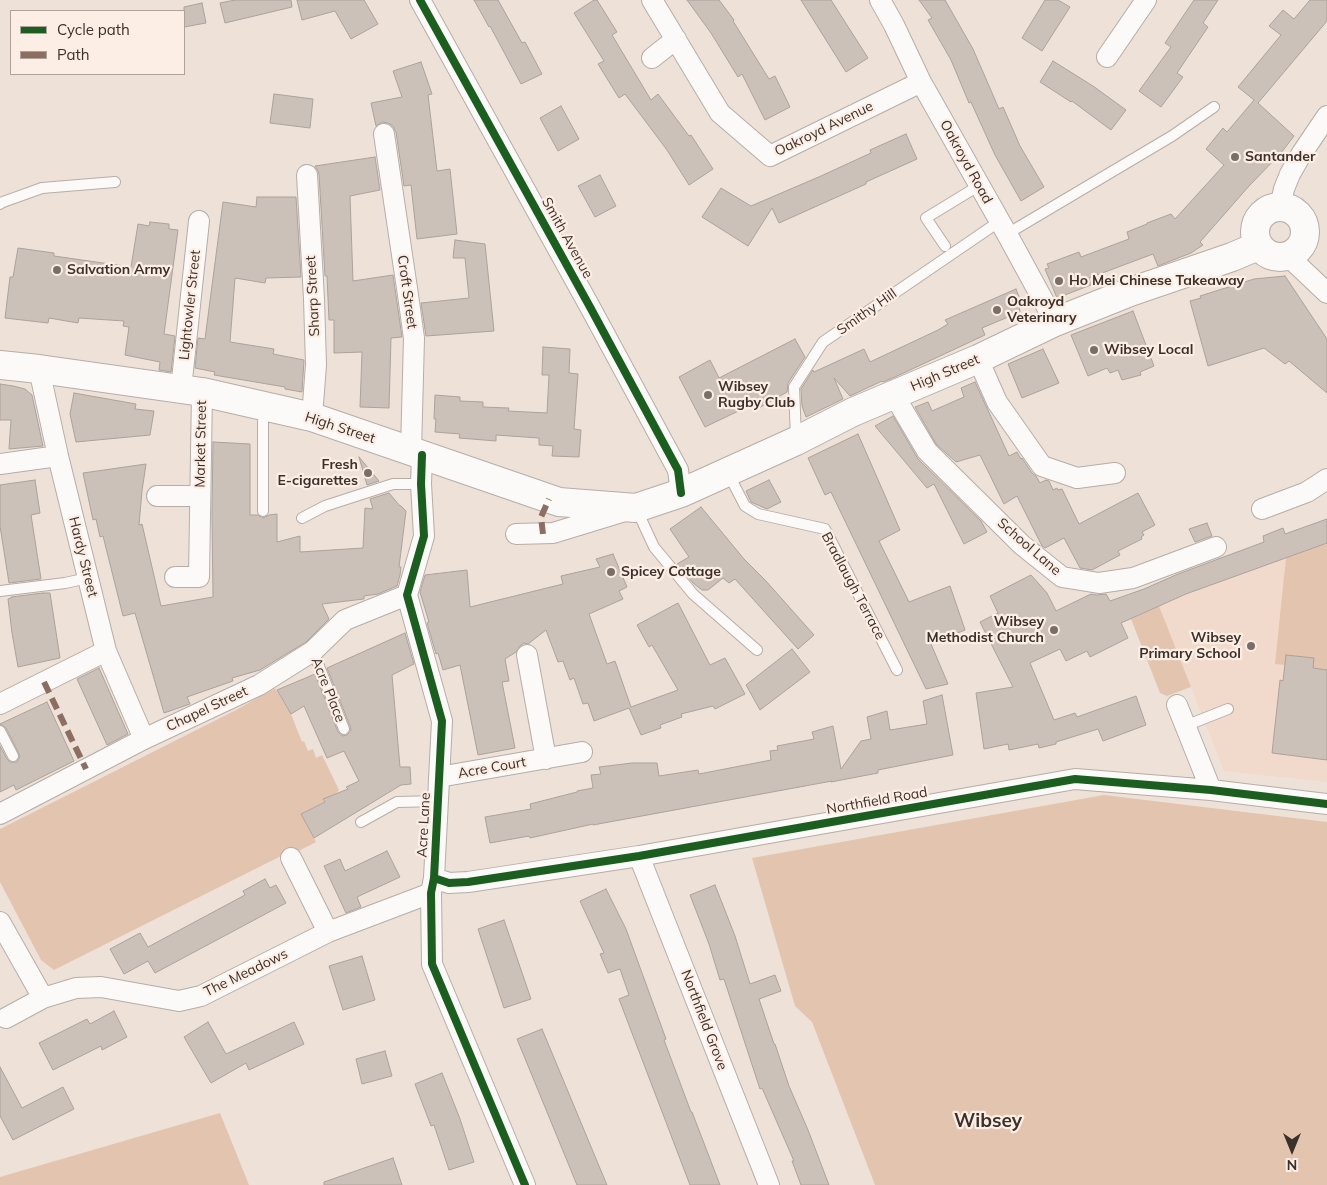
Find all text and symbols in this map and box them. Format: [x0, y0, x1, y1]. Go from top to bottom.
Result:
legend [10, 10, 185, 75]
text: Cycle path [57, 20, 130, 39]
text: Path [57, 45, 89, 64]
street label: Oakroyd Avenue [772, 98, 876, 160]
street label: Oakroyd Road [936, 117, 996, 207]
place label: Santander [1245, 149, 1315, 165]
marker: Santander [1229, 151, 1241, 163]
street label: Smith Avenue [538, 195, 596, 281]
street label: Lightowler Street [176, 249, 204, 361]
street label: Croft Street [394, 254, 420, 330]
street label: Sharp Street [302, 255, 324, 337]
place label: Salvation Army [67, 262, 170, 278]
marker: Salvation Army [51, 264, 63, 276]
place label: Ho Mei Chinese Takeaway [1069, 273, 1244, 289]
marker: Ho Mei Chinese Takeaway [1053, 275, 1065, 287]
street label: Smithy Hill [834, 285, 900, 339]
place label: Oakroyd Veterinary [1007, 294, 1077, 326]
marker: Oakroyd Veterinary [991, 304, 1003, 316]
place label: Wibsey Local [1104, 342, 1193, 358]
marker: Wibsey Local [1088, 344, 1100, 356]
street label: High Street [908, 351, 982, 395]
place label: Wibsey Rugby Club [718, 379, 795, 412]
marker: Wibsey Rugby Club [702, 389, 714, 401]
street label: Market Street [192, 400, 210, 488]
street label: High Street [303, 409, 377, 447]
place label: Fresh E-cigarettes [277, 457, 358, 490]
marker: Fresh E-cigarettes [362, 467, 374, 479]
street label: Hardy Street [65, 515, 101, 599]
street label: School Lane [994, 515, 1064, 579]
street label: Bradlaugh Terrace [818, 529, 888, 643]
place label: Spicey Cottage [621, 564, 721, 580]
marker: Spicey Cottage [605, 566, 617, 578]
place label: Wibsey Methodist Church [926, 614, 1044, 646]
marker: Wibsey Methodist Church [1048, 624, 1060, 636]
place label: Wibsey Primary School [1139, 630, 1241, 662]
marker: Wibsey Primary School [1245, 640, 1257, 652]
street label: Acre Place [307, 655, 349, 725]
street label: Chapel Street [164, 683, 250, 735]
street label: Acre Court [457, 754, 527, 782]
street label: Northfield Road [825, 784, 929, 818]
street label: Acre Lane [414, 792, 434, 858]
street label: The Meadows [201, 945, 291, 1001]
street label: Northfield Grove [677, 967, 731, 1073]
district label: Wibsey [954, 1110, 1022, 1132]
north arrow [1267, 1125, 1317, 1175]
text: N [1287, 1156, 1297, 1174]

